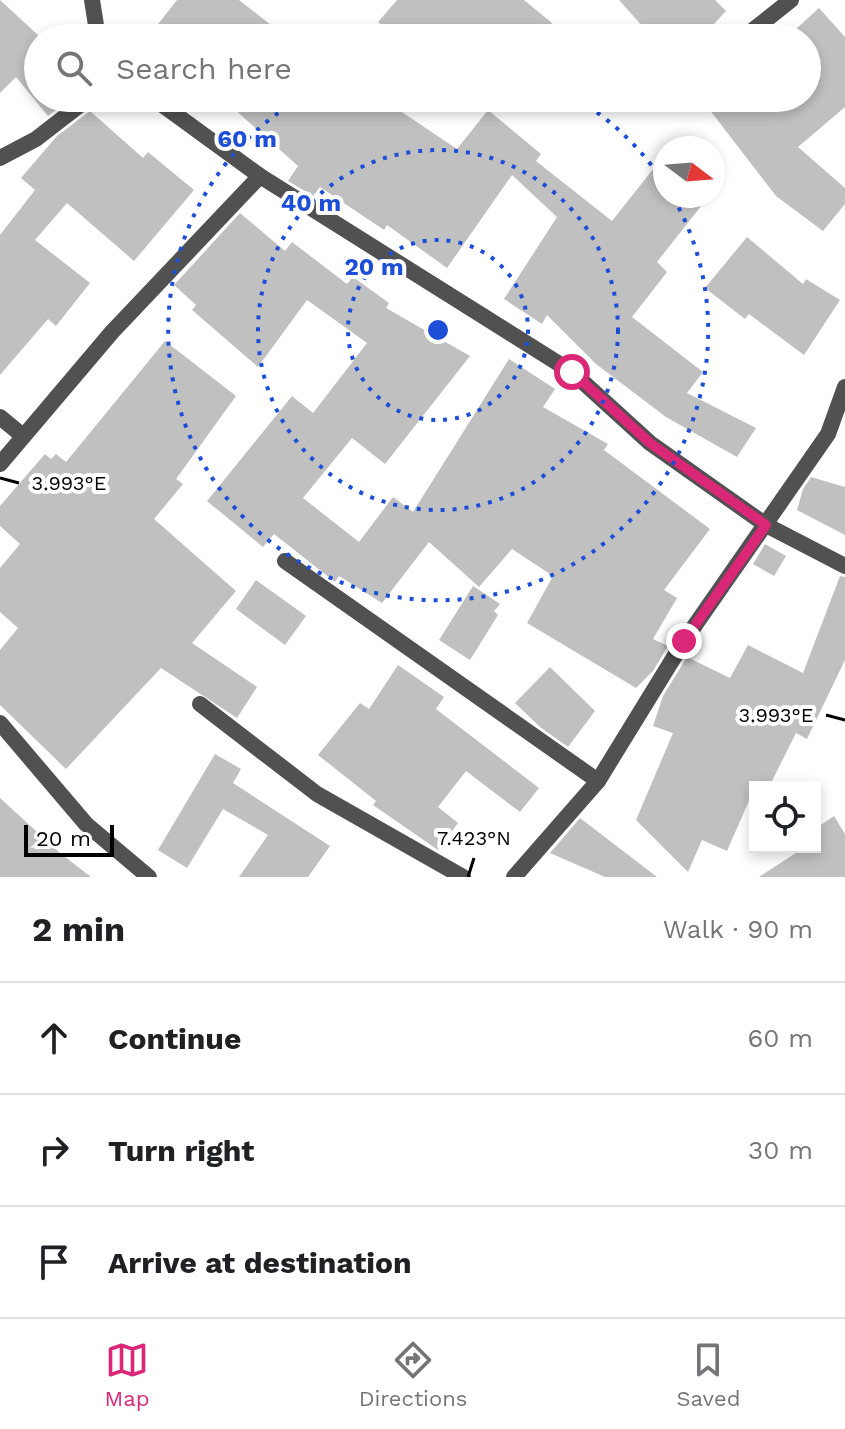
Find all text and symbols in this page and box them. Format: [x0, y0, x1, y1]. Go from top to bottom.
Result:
search box [24, 24, 821, 112]
icon: search [52, 46, 96, 90]
text: Search here [116, 51, 292, 86]
text: 60 m [217, 125, 277, 153]
north arrow [653, 136, 725, 208]
text: 40 m [281, 189, 341, 217]
text: 20 m [344, 253, 404, 281]
centre of rings [424, 316, 452, 344]
route start [554, 354, 590, 390]
text: 3.993°E [32, 471, 106, 495]
route end [666, 623, 702, 659]
text: 3.993°E [739, 703, 813, 727]
map controls [749, 781, 821, 853]
button: locate [749, 781, 821, 853]
scale bar [24, 821, 114, 857]
text: 20 m [36, 826, 91, 851]
text: 7.423°N [437, 826, 511, 850]
text: 2 min [32, 909, 125, 949]
text: Walk · 90 m [663, 914, 813, 944]
icon: ahead [32, 1016, 76, 1060]
text: Continue [108, 1021, 241, 1056]
text: 60 m [747, 1023, 813, 1053]
icon: right [32, 1128, 76, 1172]
text: Turn right [108, 1133, 254, 1168]
text: 30 m [748, 1135, 813, 1165]
icon: arrive [32, 1240, 76, 1284]
text: Arrive at destination [108, 1245, 412, 1280]
tab: Map [105, 1338, 149, 1411]
tab: Directions [359, 1338, 467, 1411]
tab: Saved [677, 1338, 740, 1411]

